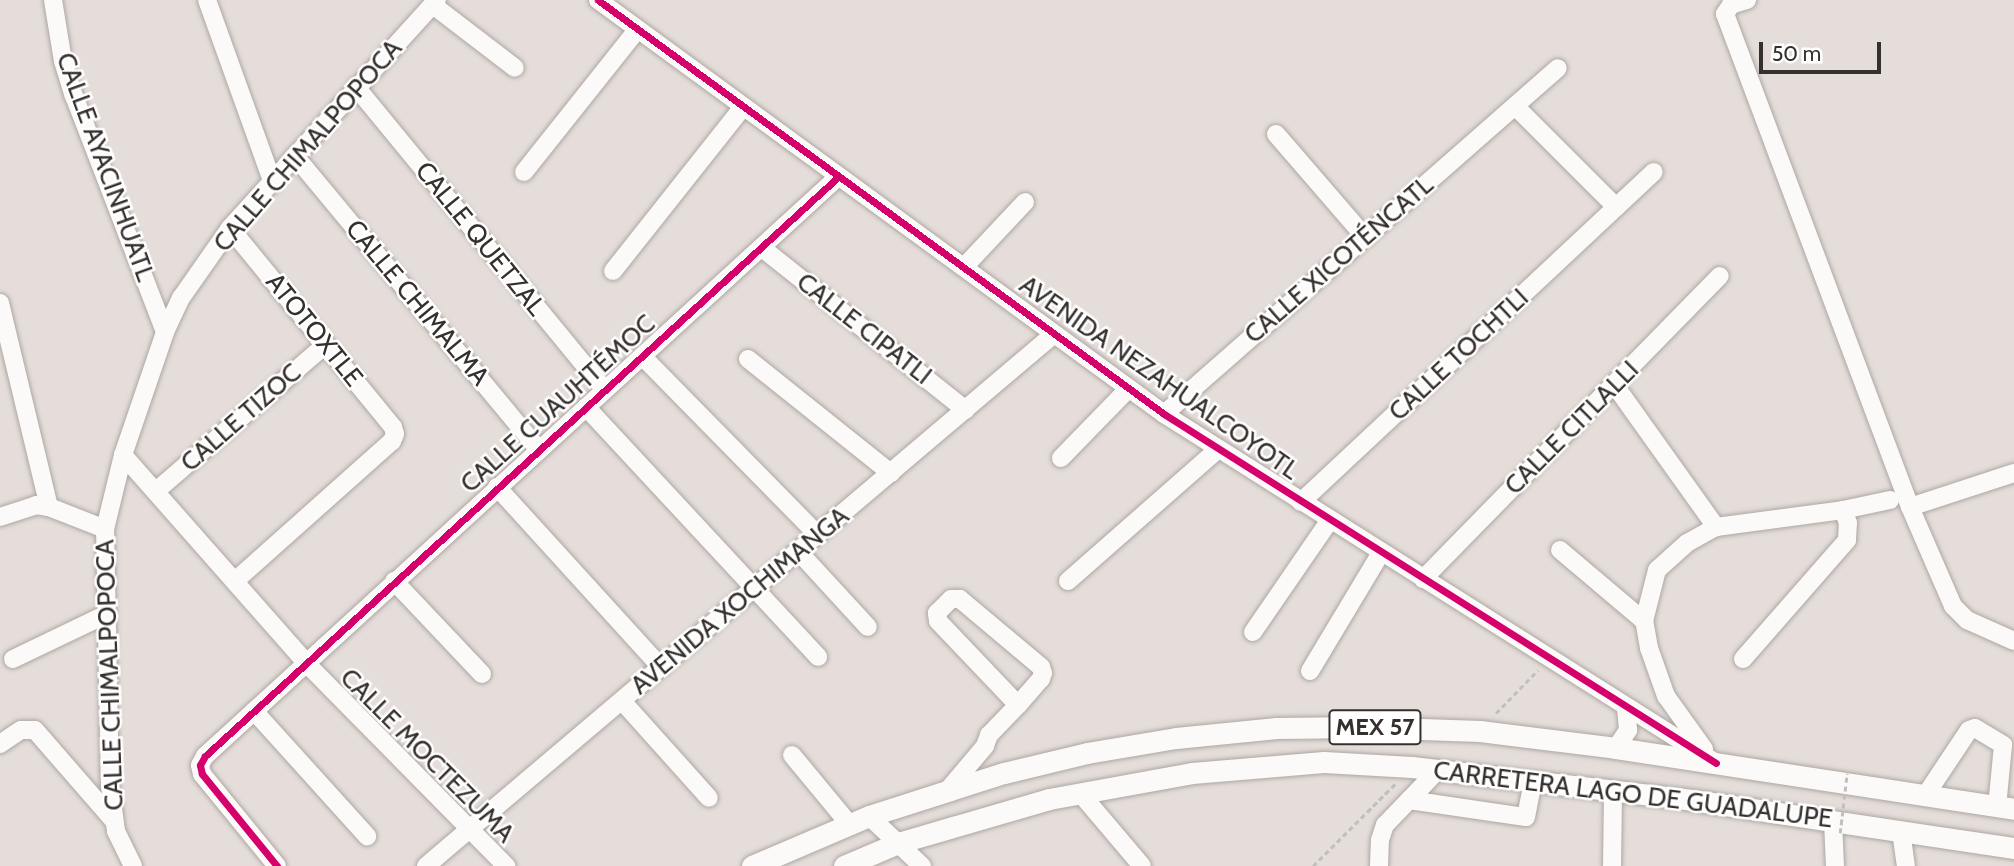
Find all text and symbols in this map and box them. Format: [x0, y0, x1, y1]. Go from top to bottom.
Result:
scale bar [1762, 28, 1884, 72]
street label: CALLE CHIMALPOPOCA [207, 33, 409, 259]
text: 50 m [1772, 41, 1821, 66]
street label: CALLE AYACINHUATL [49, 49, 161, 285]
street label: CALLE QUETZAL [408, 156, 552, 322]
street label: CALLE XICOTÉNCATL [1238, 170, 1440, 350]
street label: CALLE CHIMALMA [339, 214, 495, 392]
street label: ATOTOXTLE [259, 267, 369, 393]
street label: CALLE CIPATLI [790, 267, 938, 391]
street label: AVENIDA NEZAHUALCOYOTL [1013, 269, 1305, 487]
street label: CALLE TOCHTLI [1383, 282, 1535, 428]
street label: CALLE CUAUHTÉMOC [454, 308, 662, 500]
street label: CALLE CITLALLI [1499, 355, 1645, 501]
street label: CALLE TIZOC [175, 357, 307, 479]
street label: AVENIDA XOCHIMANGA [625, 501, 855, 701]
street label: CALLE CHIMALPOPOCA [90, 539, 130, 811]
street label: CALLE MOCTEZUMA [333, 662, 521, 850]
road number: MEX 57 [1328, 706, 1422, 748]
street label: CARRETERA LAGO DE GUADALUPE [1432, 755, 1834, 835]

